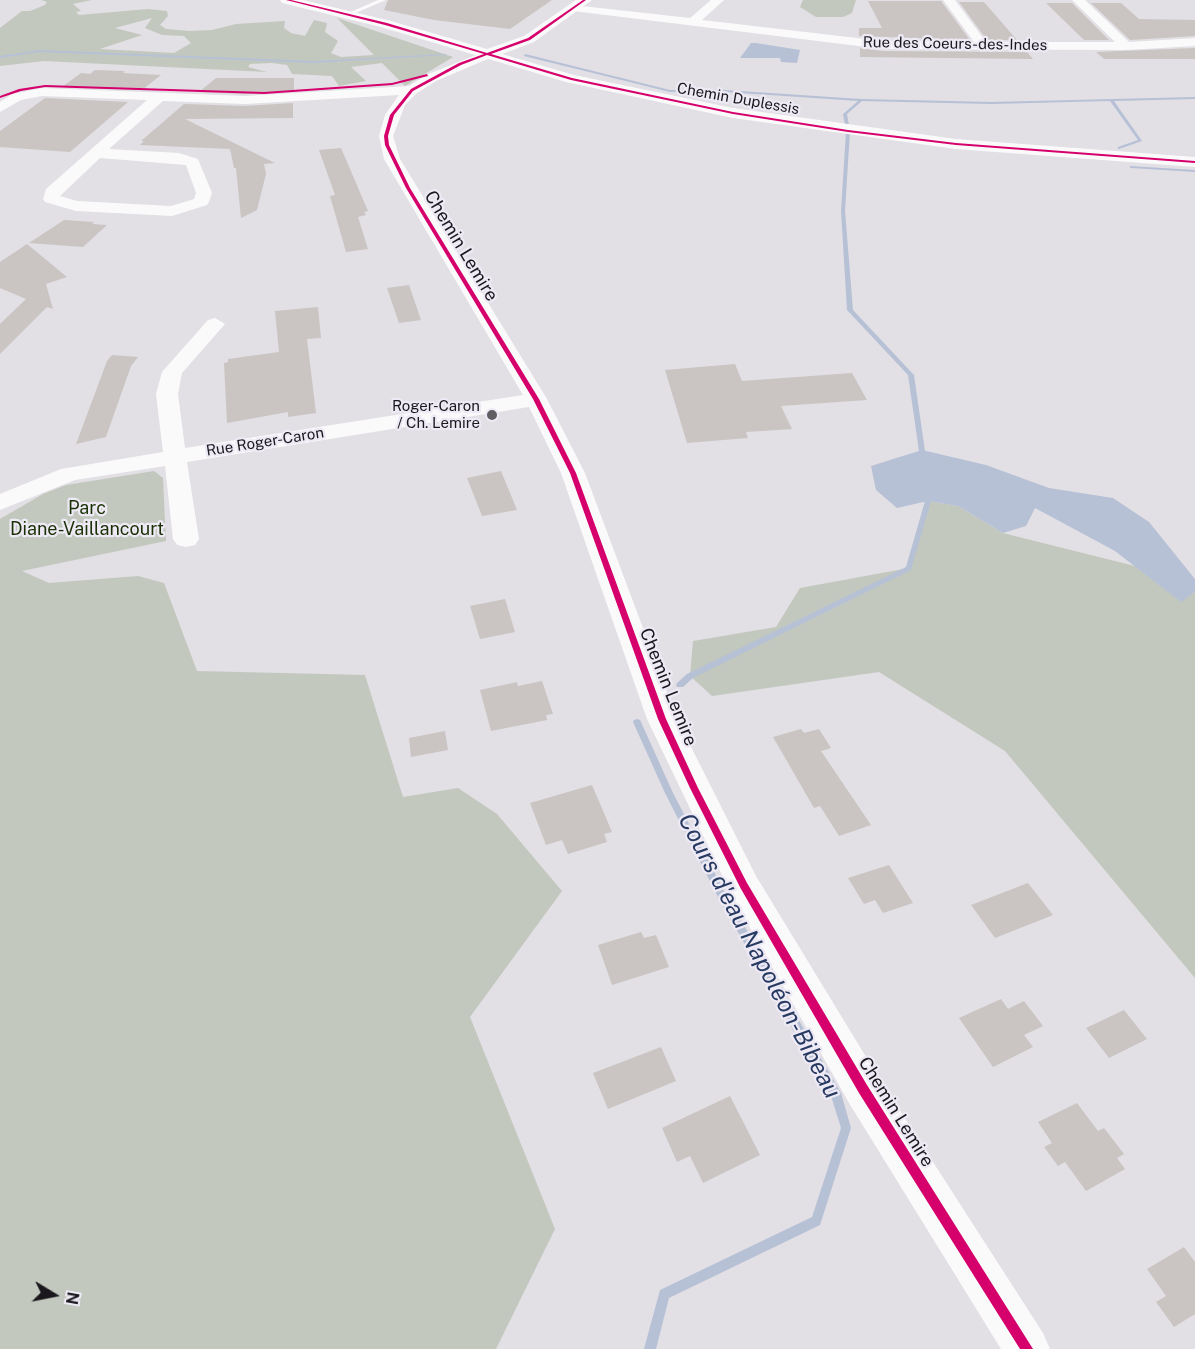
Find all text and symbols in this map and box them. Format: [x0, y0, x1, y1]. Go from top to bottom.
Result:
street label: Rue des Coeurs-des-Indes [863, 33, 1047, 55]
street label: Chemin Duplessis [675, 79, 801, 119]
street label: Chemin Lemire [419, 187, 503, 305]
place label: Roger-Caron / Ch. Lemire [392, 397, 480, 432]
marker: Roger-Caron / Ch. Lemire [485, 408, 499, 422]
street label: Rue Roger-Caron [205, 424, 325, 460]
park label: Parc Diane-Vaillancourt [10, 497, 164, 540]
street label: Chemin Lemire [635, 625, 701, 749]
water label: Cours d'eau Napoléon-Bibeau [672, 809, 846, 1103]
street label: Chemin Lemire [854, 1053, 938, 1171]
north arrow [24, 1265, 84, 1325]
text: N [62, 1290, 83, 1306]

